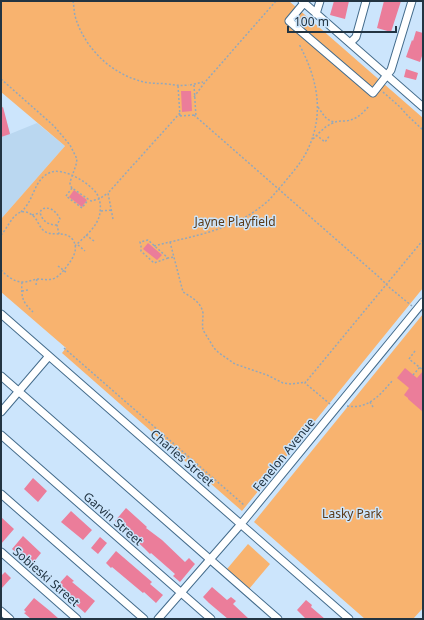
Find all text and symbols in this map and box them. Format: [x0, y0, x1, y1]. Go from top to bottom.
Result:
scale bar [288, 8, 396, 34]
text: 100 m [294, 13, 329, 30]
park label: Jayne Playfield [193, 213, 276, 230]
street label: Fenelon Avenue [249, 414, 319, 495]
street label: Charles Street [147, 425, 218, 490]
street label: Garvin Street [80, 488, 147, 550]
park label: Lasky Park [322, 505, 382, 522]
street label: Sobieski Street [9, 543, 84, 611]

